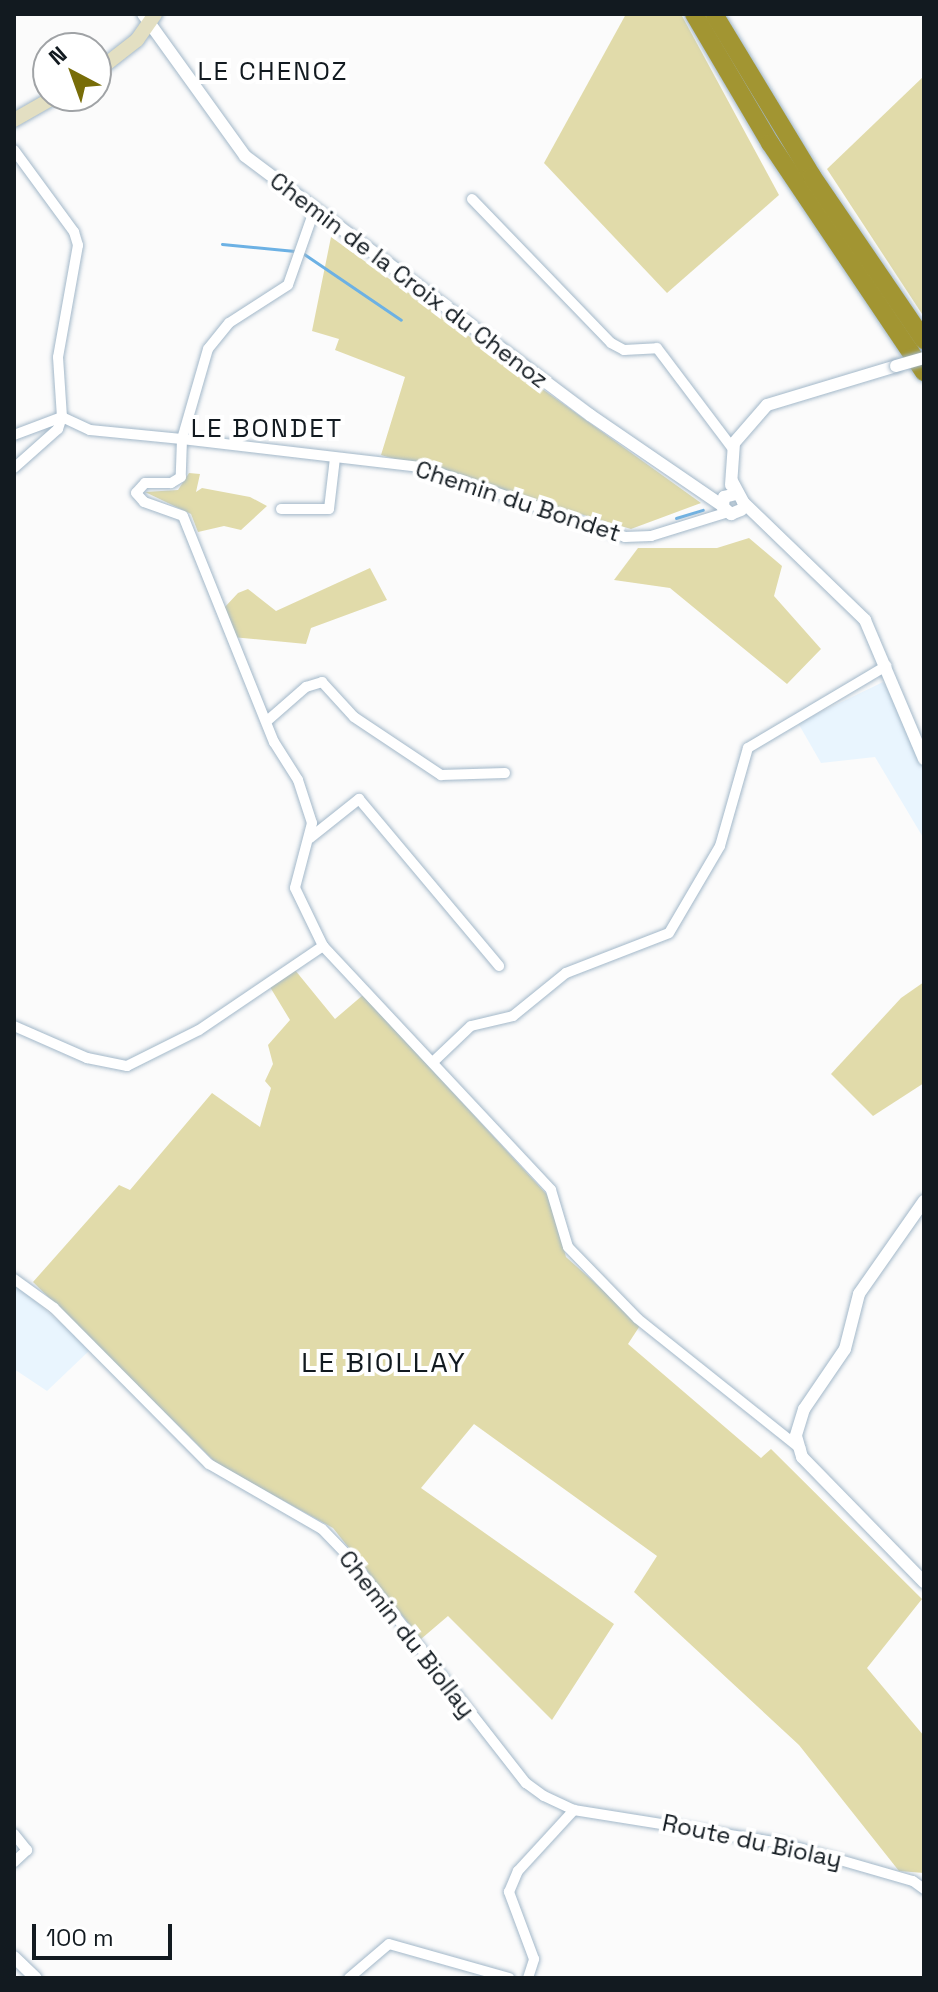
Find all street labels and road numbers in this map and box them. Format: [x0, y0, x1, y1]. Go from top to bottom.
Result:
street label: Chemin de la Croix du Chenoz [264, 166, 554, 394]
street label: Chemin du Bondet [412, 454, 624, 548]
street label: Chemin du Biollay [333, 1545, 481, 1723]
street label: Route du Biolay [660, 1808, 844, 1874]

